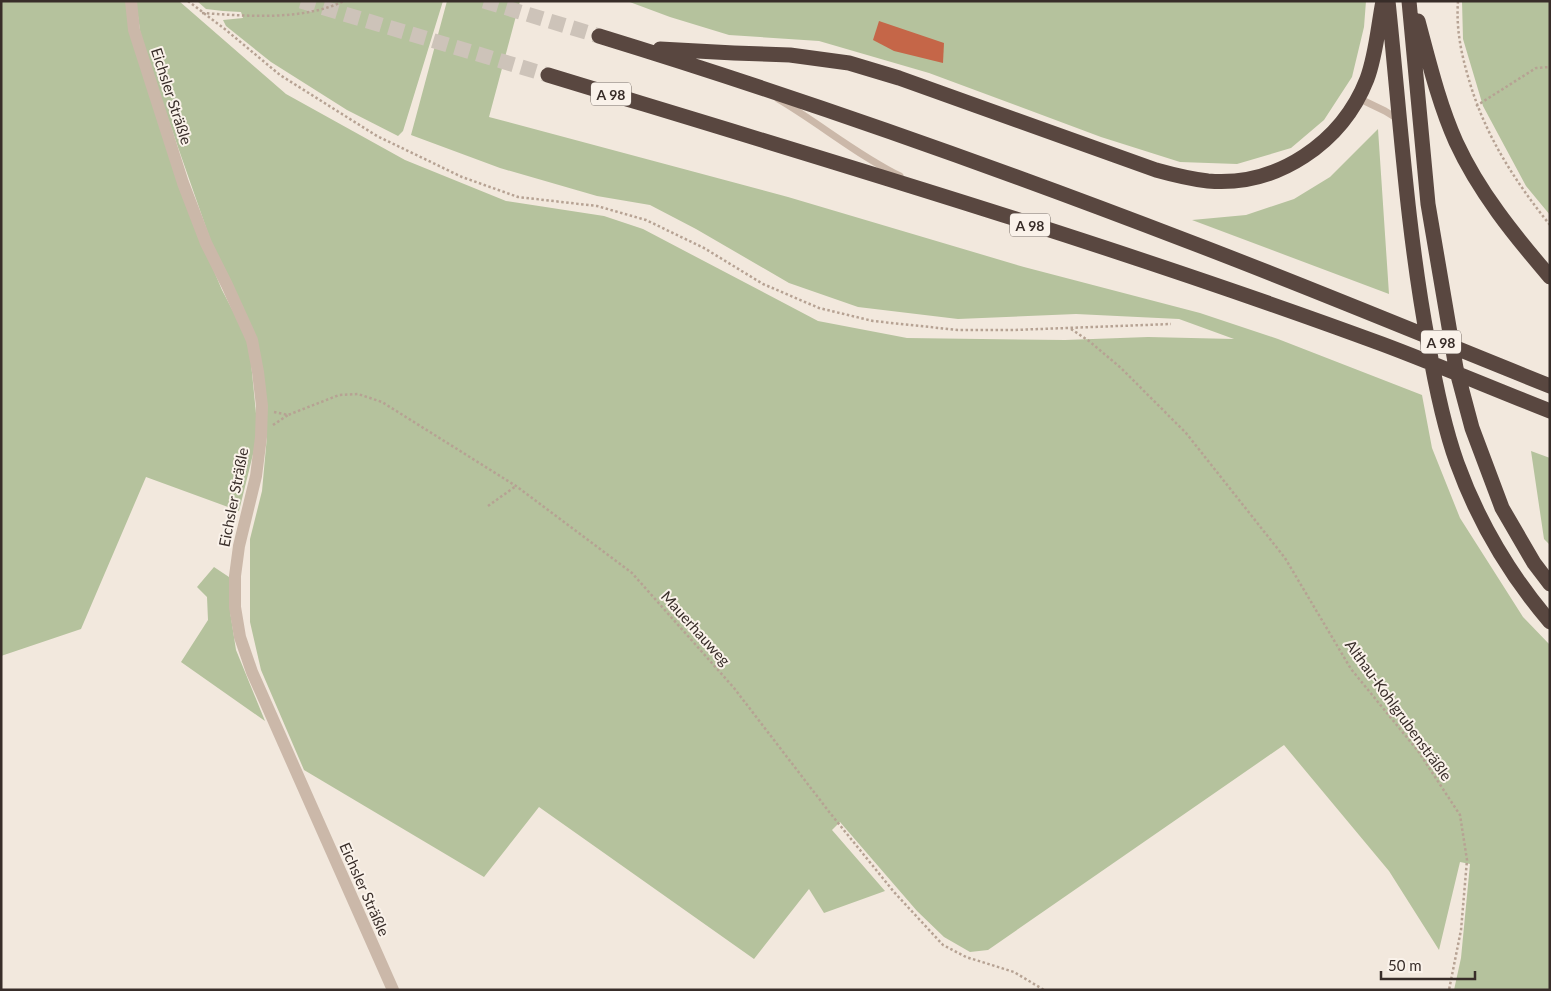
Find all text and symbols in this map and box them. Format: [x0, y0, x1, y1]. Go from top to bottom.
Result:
street label: Eichsler Sträßle [148, 45, 196, 147]
road number: A 98 [591, 82, 631, 106]
road number: A 98 [1010, 214, 1050, 236]
road number: A 98 [1421, 331, 1461, 354]
street label: Eichsler Sträßle [215, 446, 251, 548]
street label: Mauerhauweg [658, 587, 734, 669]
street label: Althau-Kohlgrubensträßle [1342, 636, 1456, 784]
street label: Eichsler Sträßle [336, 839, 394, 939]
scale bar [1381, 948, 1475, 980]
text: 50 m [1388, 956, 1422, 974]

